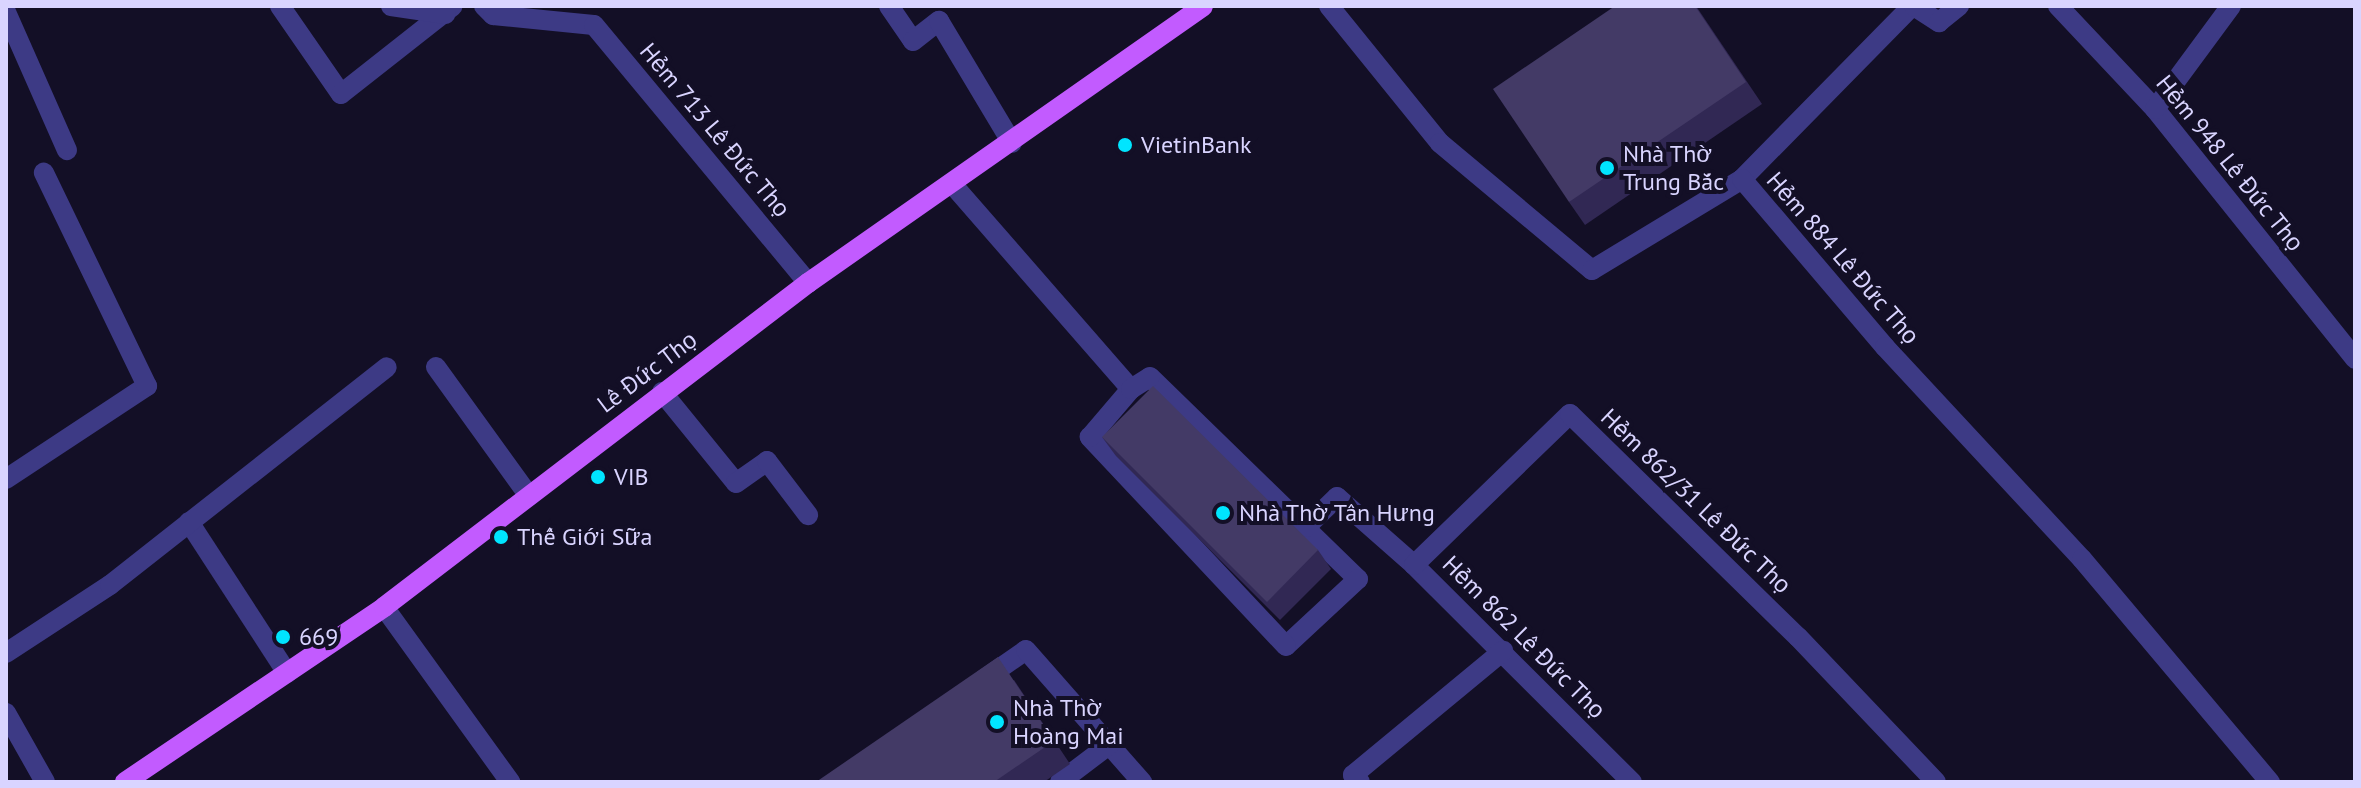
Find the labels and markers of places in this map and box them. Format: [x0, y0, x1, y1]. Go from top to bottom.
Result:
place label: VietinBank [1141, 131, 1251, 159]
marker: VietinBank [1116, 136, 1134, 154]
place label: Nhà Thờ Trung Bắc [1623, 140, 1724, 196]
marker: Nhà Thờ Trung Bắc [1598, 159, 1616, 177]
place label: VIB [614, 463, 649, 491]
marker: VIB [589, 468, 607, 486]
place label: Nhà Thờ Tân Hưng [1239, 499, 1436, 527]
marker: Nhà Thờ Tân Hưng [1214, 504, 1232, 522]
place label: Thế Giới Sữa [517, 523, 652, 551]
marker: Thế Giới Sữa [492, 528, 510, 546]
place label: 669 [299, 623, 338, 651]
marker: 669 [274, 628, 292, 646]
place label: Nhà Thờ Hoàng Mai [1013, 694, 1124, 750]
marker: Nhà Thờ Hoàng Mai [988, 713, 1006, 731]

